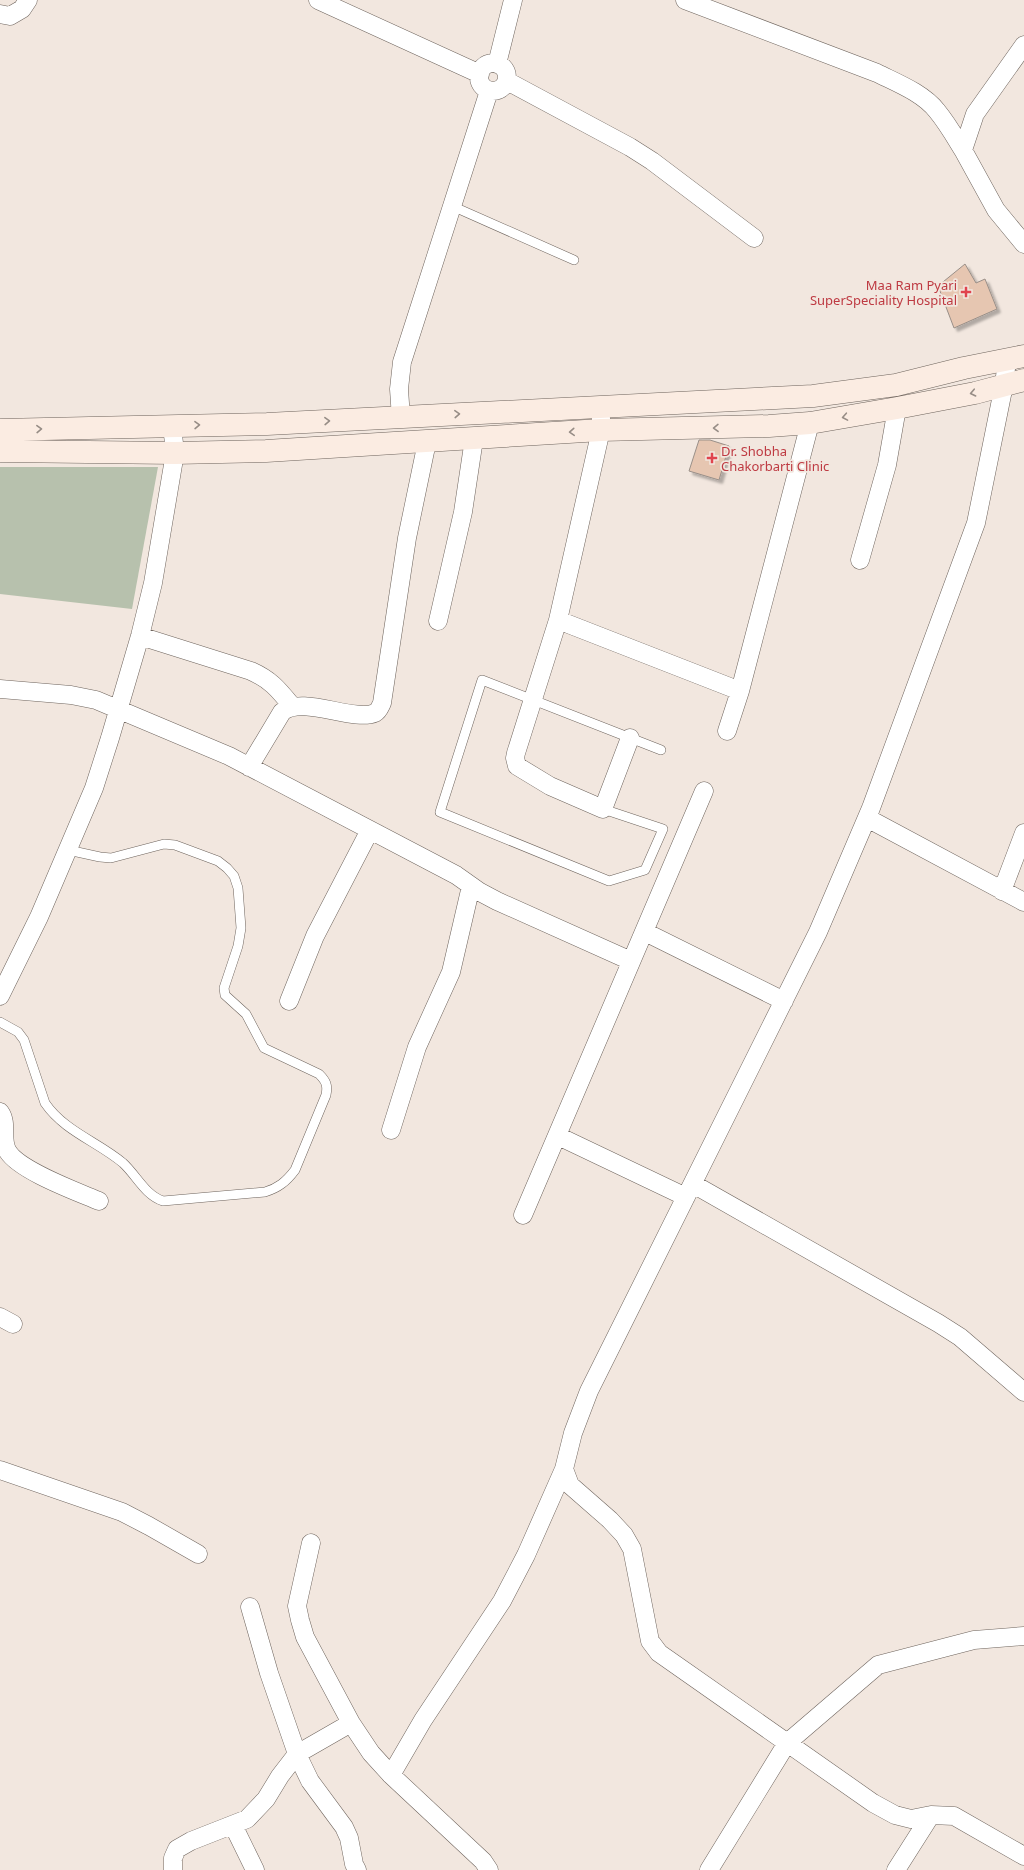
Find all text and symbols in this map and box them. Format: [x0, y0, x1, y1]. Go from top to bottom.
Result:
place label: Maa Ram Pyari SuperSpeciality Hospital [810, 276, 957, 309]
marker: Maa Ram Pyari SuperSpeciality Hospital [960, 286, 972, 298]
one-way arrow [970, 389, 976, 397]
one-way arrow [454, 410, 460, 418]
one-way arrow [842, 412, 848, 421]
one-way arrow [324, 417, 330, 426]
one-way arrow [194, 421, 200, 429]
one-way arrow [713, 424, 719, 432]
one-way arrow [36, 425, 42, 433]
one-way arrow [569, 428, 575, 437]
place label: Dr. Shobha Chakorbarti Clinic [721, 442, 829, 475]
marker: Dr. Shobha Chakorbarti Clinic [706, 452, 718, 464]

